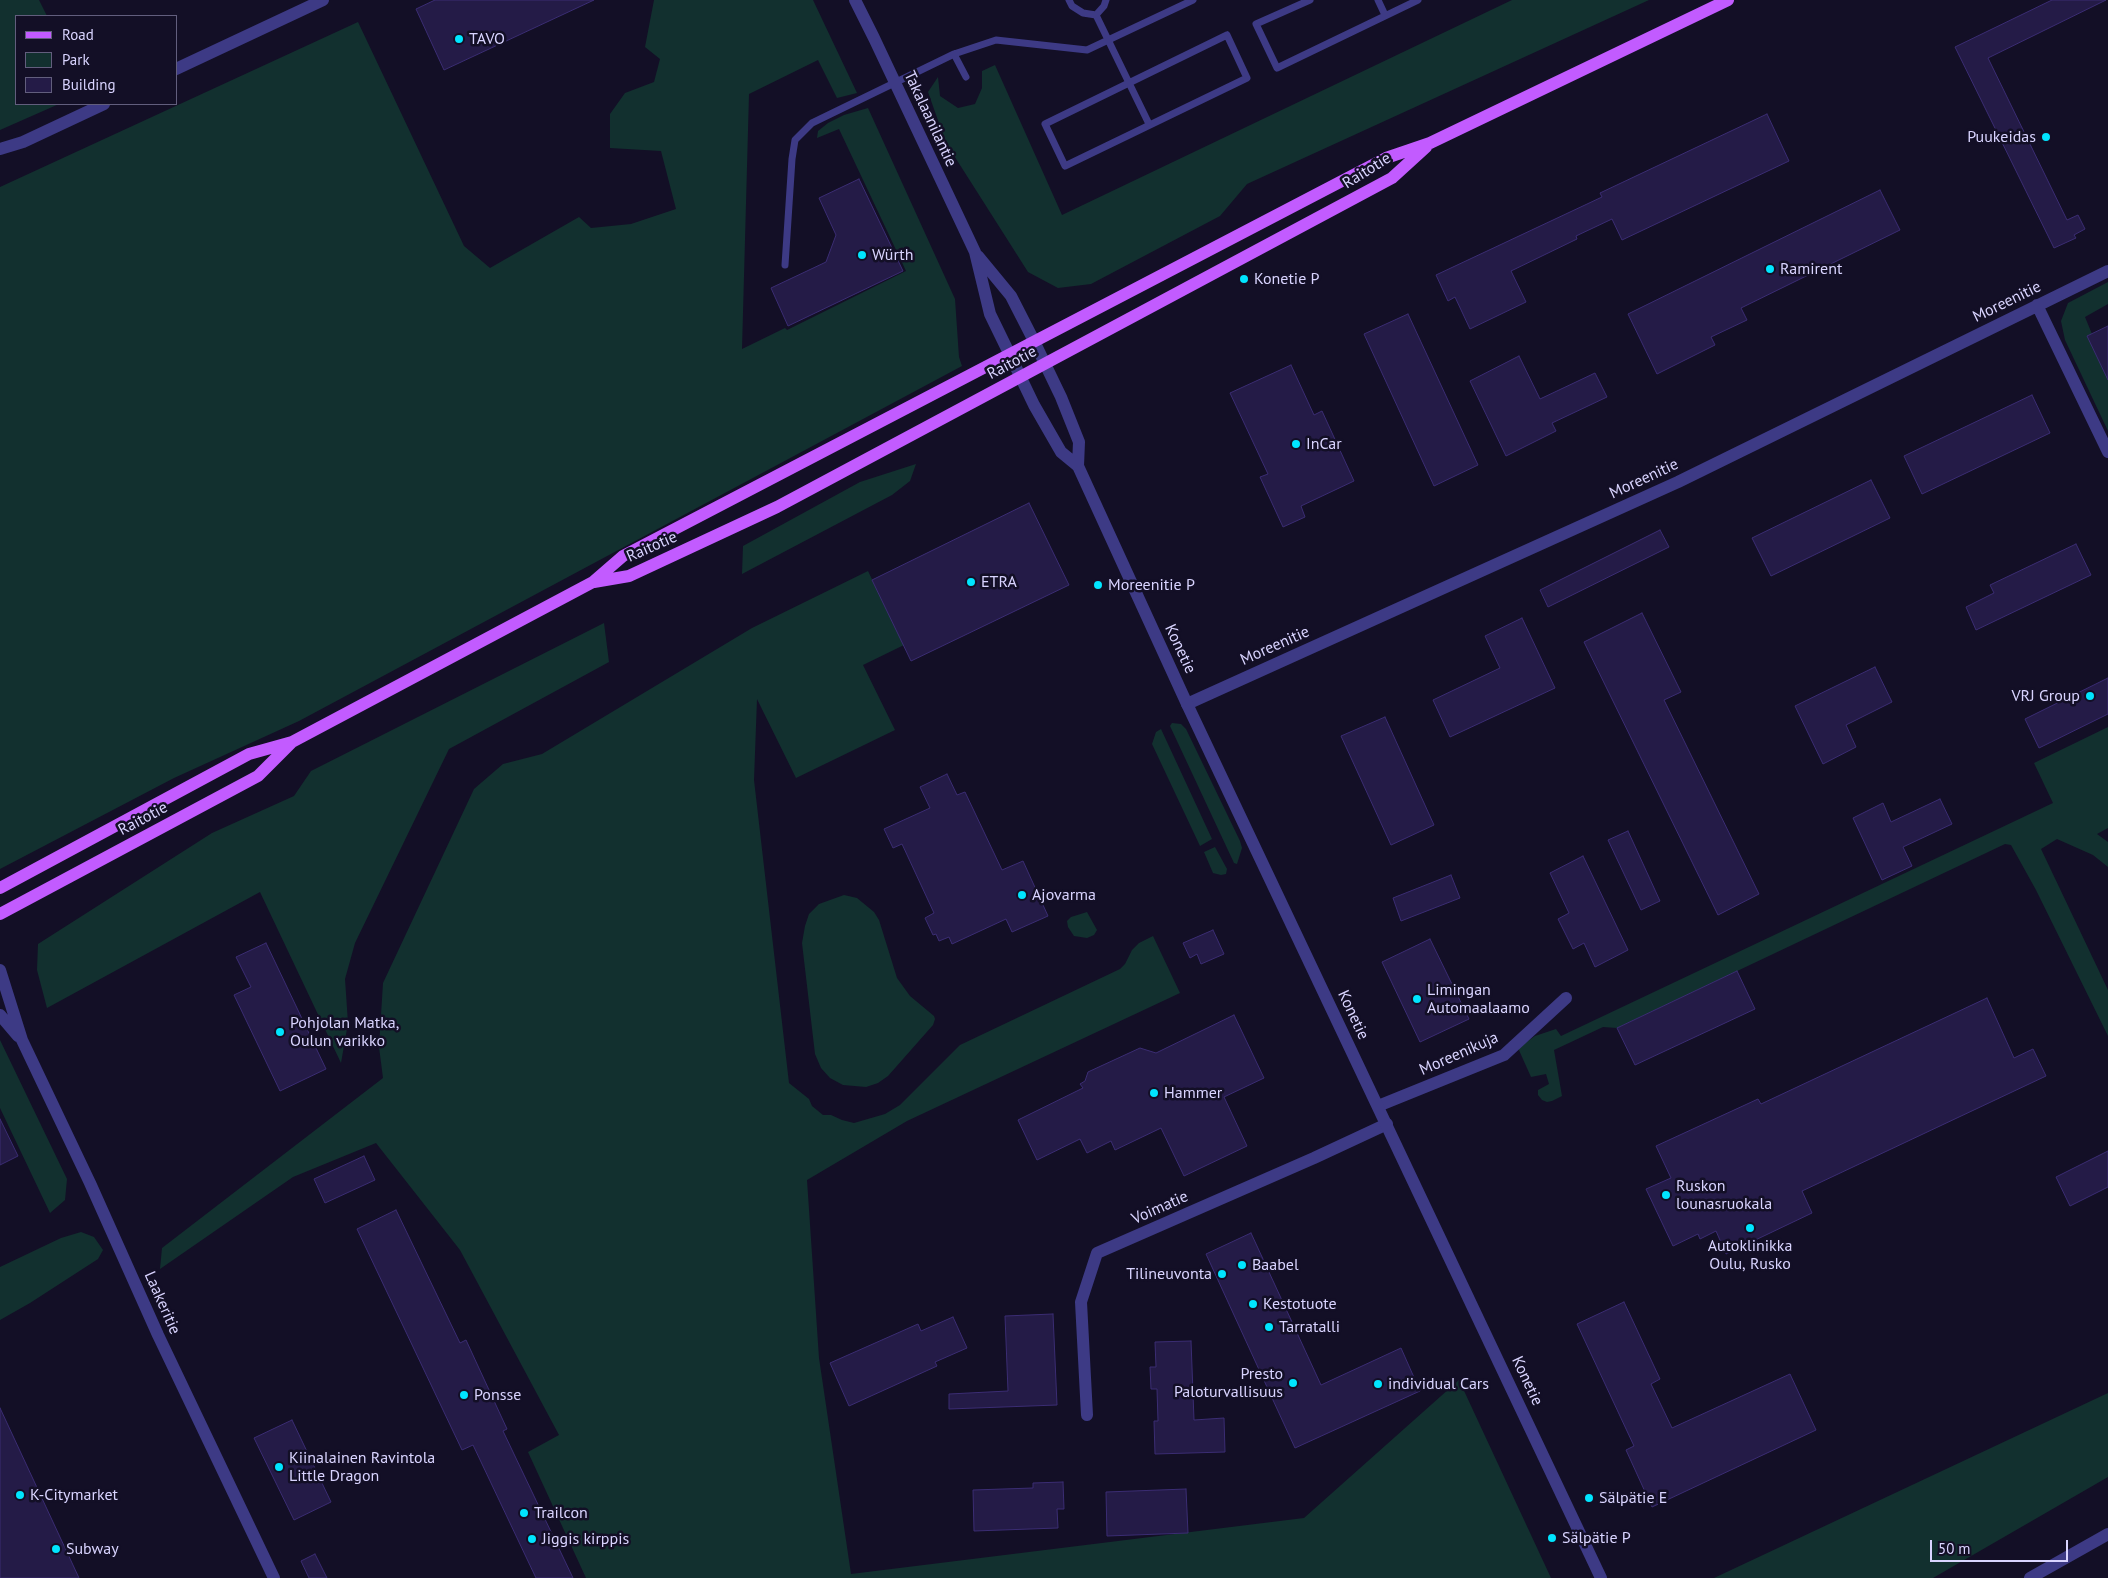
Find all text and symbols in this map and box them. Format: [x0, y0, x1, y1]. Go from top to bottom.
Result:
legend [15, 15, 178, 105]
text: Road [62, 25, 94, 44]
place label: TAVO [469, 29, 505, 49]
marker: TAVO [453, 33, 465, 45]
text: Park [62, 50, 90, 69]
street label: Takalaanilantie [899, 68, 961, 170]
text: Building [62, 75, 116, 94]
place label: Puukeidas [1967, 127, 2036, 147]
marker: Puukeidas [2040, 131, 2052, 143]
street label: Raitotie [1339, 149, 1395, 193]
place label: Würth [872, 245, 913, 265]
marker: Würth [856, 249, 868, 261]
place label: Ramirent [1780, 259, 1842, 279]
marker: Ramirent [1764, 263, 1776, 275]
place label: Konetie P [1254, 269, 1320, 289]
marker: Konetie P [1238, 273, 1250, 285]
street label: Moreenitie [1970, 277, 2044, 327]
street label: Raitotie [984, 342, 1040, 384]
place label: InCar [1306, 434, 1342, 454]
marker: InCar [1290, 438, 1302, 450]
street label: Moreenitie [1607, 455, 1681, 503]
street label: Raitotie [624, 527, 680, 567]
place label: ETRA [981, 572, 1017, 592]
place label: Moreenitie P [1108, 575, 1195, 595]
marker: ETRA [965, 576, 977, 588]
marker: Moreenitie P [1092, 579, 1104, 591]
street label: Konetie [1160, 621, 1200, 677]
street label: Moreenitie [1237, 622, 1313, 670]
place label: VRJ Group [2011, 686, 2080, 706]
marker: VRJ Group [2084, 690, 2096, 702]
street label: Raitotie [115, 798, 171, 840]
place label: Ajovarma [1032, 885, 1096, 905]
marker: Ajovarma [1016, 889, 1028, 901]
place label: Limingan Automaalaamo [1427, 980, 1530, 1018]
street label: Konetie [1333, 987, 1373, 1043]
marker: Limingan Automaalaamo [1411, 993, 1423, 1005]
place label: Pohjolan Matka, Oulun varikko [290, 1013, 399, 1051]
marker: Pohjolan Matka, Oulun varikko [274, 1026, 286, 1038]
street label: Moreenikuja [1417, 1028, 1501, 1080]
place label: Hammer [1164, 1083, 1222, 1103]
marker: Hammer [1148, 1087, 1160, 1099]
place label: Ruskon lounasruokala [1676, 1176, 1772, 1214]
street label: Voimatie [1129, 1187, 1191, 1229]
marker: Ruskon lounasruokala [1660, 1189, 1672, 1201]
marker: Autoklinikka Oulu, Rusko [1744, 1222, 1756, 1234]
place label: Autoklinikka Oulu, Rusko [1708, 1236, 1792, 1274]
place label: Baabel [1252, 1255, 1299, 1275]
marker: Baabel [1236, 1259, 1248, 1271]
place label: Tilineuvonta [1126, 1264, 1212, 1284]
street label: Laakeritie [140, 1268, 184, 1338]
marker: Tilineuvonta [1216, 1268, 1228, 1280]
place label: Kestotuote [1263, 1294, 1337, 1314]
marker: Kestotuote [1247, 1298, 1259, 1310]
place label: Tarratalli [1279, 1317, 1340, 1337]
marker: Tarratalli [1263, 1321, 1275, 1333]
street label: Konetie [1507, 1353, 1547, 1409]
place label: Presto Paloturvallisuus [1174, 1364, 1283, 1402]
place label: individual Cars [1388, 1374, 1489, 1394]
marker: Presto Paloturvallisuus [1287, 1377, 1299, 1389]
marker: individual Cars [1372, 1378, 1384, 1390]
place label: Ponsse [474, 1385, 521, 1405]
marker: Ponsse [458, 1389, 470, 1401]
place label: Kiinalainen Ravintola Little Dragon [289, 1448, 435, 1486]
marker: Kiinalainen Ravintola Little Dragon [273, 1461, 285, 1473]
place label: K-Citymarket [30, 1485, 118, 1505]
place label: Sälpätie E [1599, 1488, 1667, 1508]
marker: K-Citymarket [14, 1489, 26, 1501]
marker: Sälpätie E [1583, 1492, 1595, 1504]
place label: Trailcon [534, 1503, 588, 1523]
marker: Trailcon [518, 1507, 530, 1519]
place label: Sälpätie P [1562, 1528, 1631, 1548]
place label: Jiggis kirppis [542, 1529, 629, 1549]
scale bar [1933, 1530, 2070, 1562]
marker: Sälpätie P [1546, 1532, 1558, 1544]
marker: Jiggis kirppis [526, 1533, 538, 1545]
place label: Subway [66, 1539, 119, 1559]
text: 50 m [1938, 1539, 1971, 1558]
marker: Subway [50, 1543, 62, 1555]

